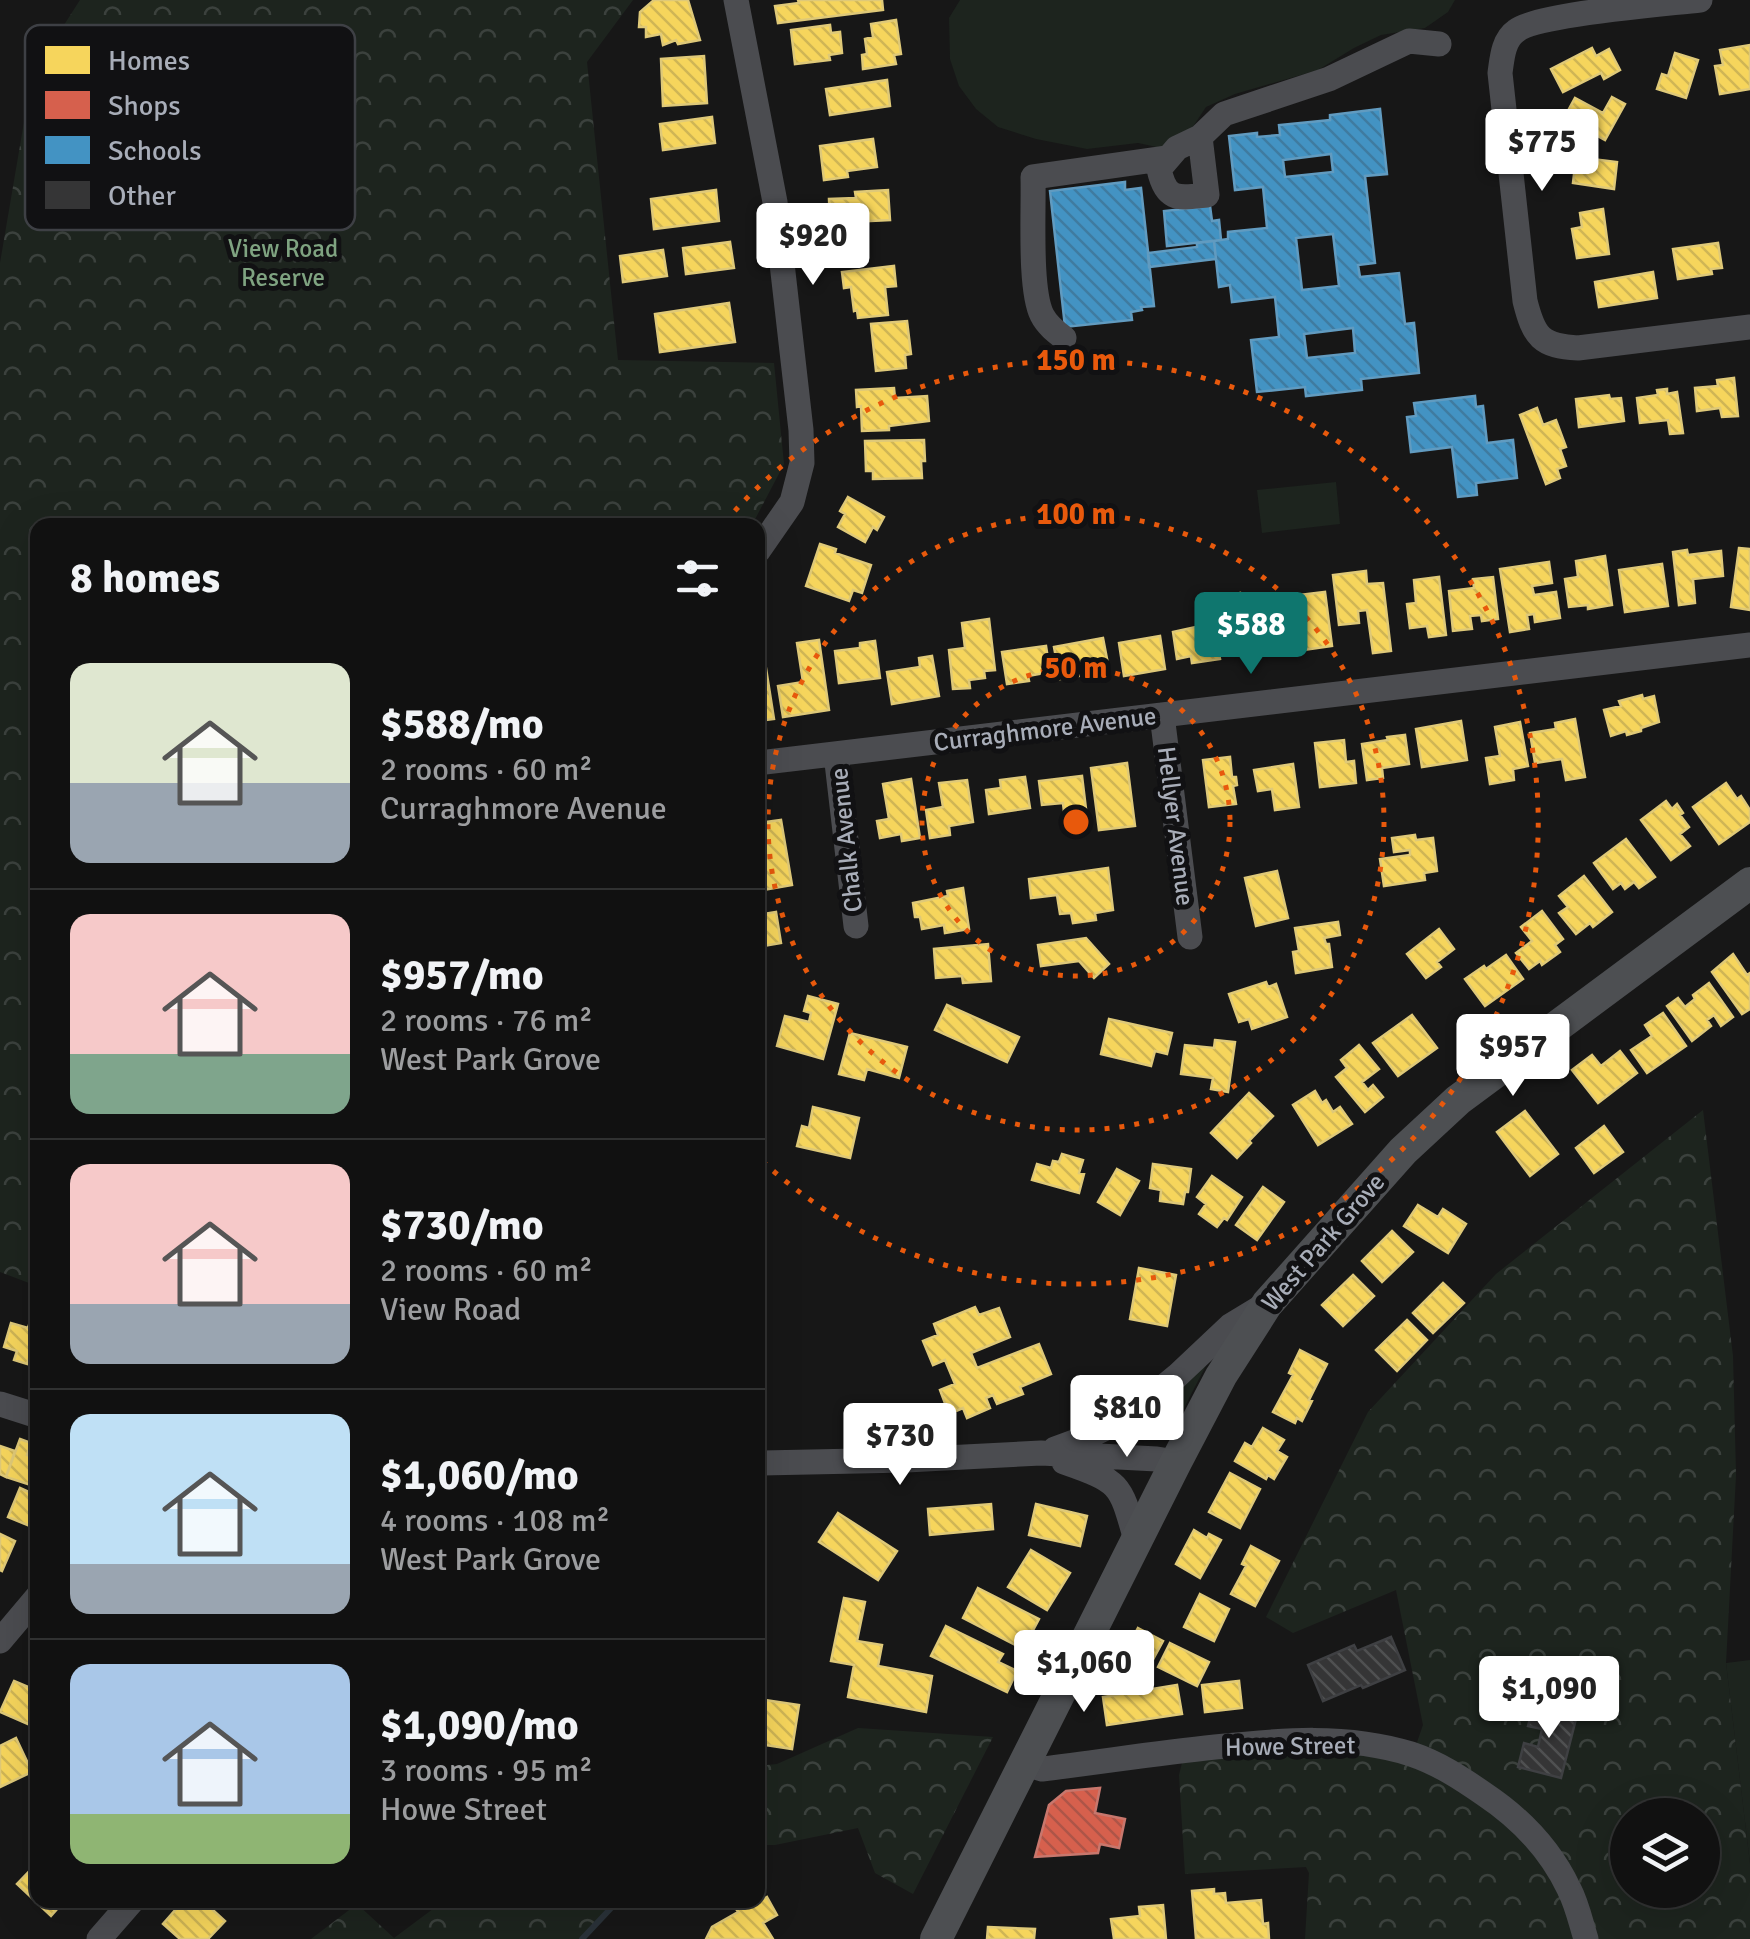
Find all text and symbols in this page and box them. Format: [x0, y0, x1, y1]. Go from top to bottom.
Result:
legend [25, 25, 355, 230]
text: Homes [108, 44, 190, 78]
text: Shops [108, 89, 180, 123]
pin: $775 [1483, 109, 1601, 194]
text: $775 [1507, 122, 1577, 161]
text: Schools [108, 134, 202, 168]
text: Other [108, 179, 176, 213]
pin: $920 [754, 203, 872, 288]
text: $920 [778, 216, 848, 255]
park label: View Road Reserve [228, 233, 338, 293]
text: 150 m [1036, 342, 1116, 379]
text: 100 m [1036, 496, 1116, 533]
icon: filters [670, 551, 725, 606]
text: 8 homes [70, 553, 220, 604]
pin: $588 [1192, 592, 1310, 677]
text: $588 [1216, 605, 1286, 644]
text: 50 m [1044, 650, 1108, 687]
text: $588/mo [380, 699, 544, 750]
street label: Curraghmore Avenue [932, 700, 1158, 758]
icon: home [150, 703, 270, 823]
street label: Hellyer Avenue [1151, 745, 1201, 907]
text: 2 rooms · 60 m² [380, 750, 593, 789]
street label: Chalk Avenue [823, 766, 869, 914]
text: Curraghmore Avenue [380, 789, 667, 828]
centre of rings [1058, 804, 1094, 840]
text: $957/mo [380, 950, 544, 1001]
icon: home [150, 954, 270, 1074]
text: 2 rooms · 76 m² [380, 1001, 593, 1040]
pin: $957 [1454, 1014, 1572, 1099]
text: $957 [1478, 1027, 1548, 1066]
text: West Park Grove [380, 1040, 601, 1079]
street label: West Park Grove [1255, 1167, 1391, 1317]
text: $730/mo [380, 1200, 544, 1251]
icon: home [150, 1204, 270, 1324]
text: 2 rooms · 60 m² [380, 1251, 593, 1290]
text: View Road [380, 1290, 521, 1329]
pin: $810 [1068, 1375, 1186, 1460]
text: $810 [1092, 1388, 1162, 1427]
pin: $730 [841, 1403, 959, 1488]
text: $730 [865, 1416, 935, 1455]
text: $1,060/mo [380, 1450, 579, 1501]
icon: home [150, 1454, 270, 1574]
text: 4 rooms · 108 m² [380, 1501, 610, 1540]
text: West Park Grove [380, 1540, 601, 1579]
pin: $1,060 [1003, 1630, 1165, 1715]
text: $1,060 [1036, 1643, 1132, 1682]
pin: $1,090 [1468, 1656, 1630, 1741]
text: $1,090 [1501, 1669, 1597, 1708]
text: $1,090/mo [380, 1700, 579, 1751]
icon: home [150, 1704, 270, 1824]
street label: Howe Street [1224, 1729, 1356, 1763]
text: 3 rooms · 95 m² [380, 1751, 593, 1790]
text: Howe Street [380, 1790, 547, 1829]
map controls [1610, 1798, 1720, 1908]
button: layers [1610, 1798, 1720, 1908]

